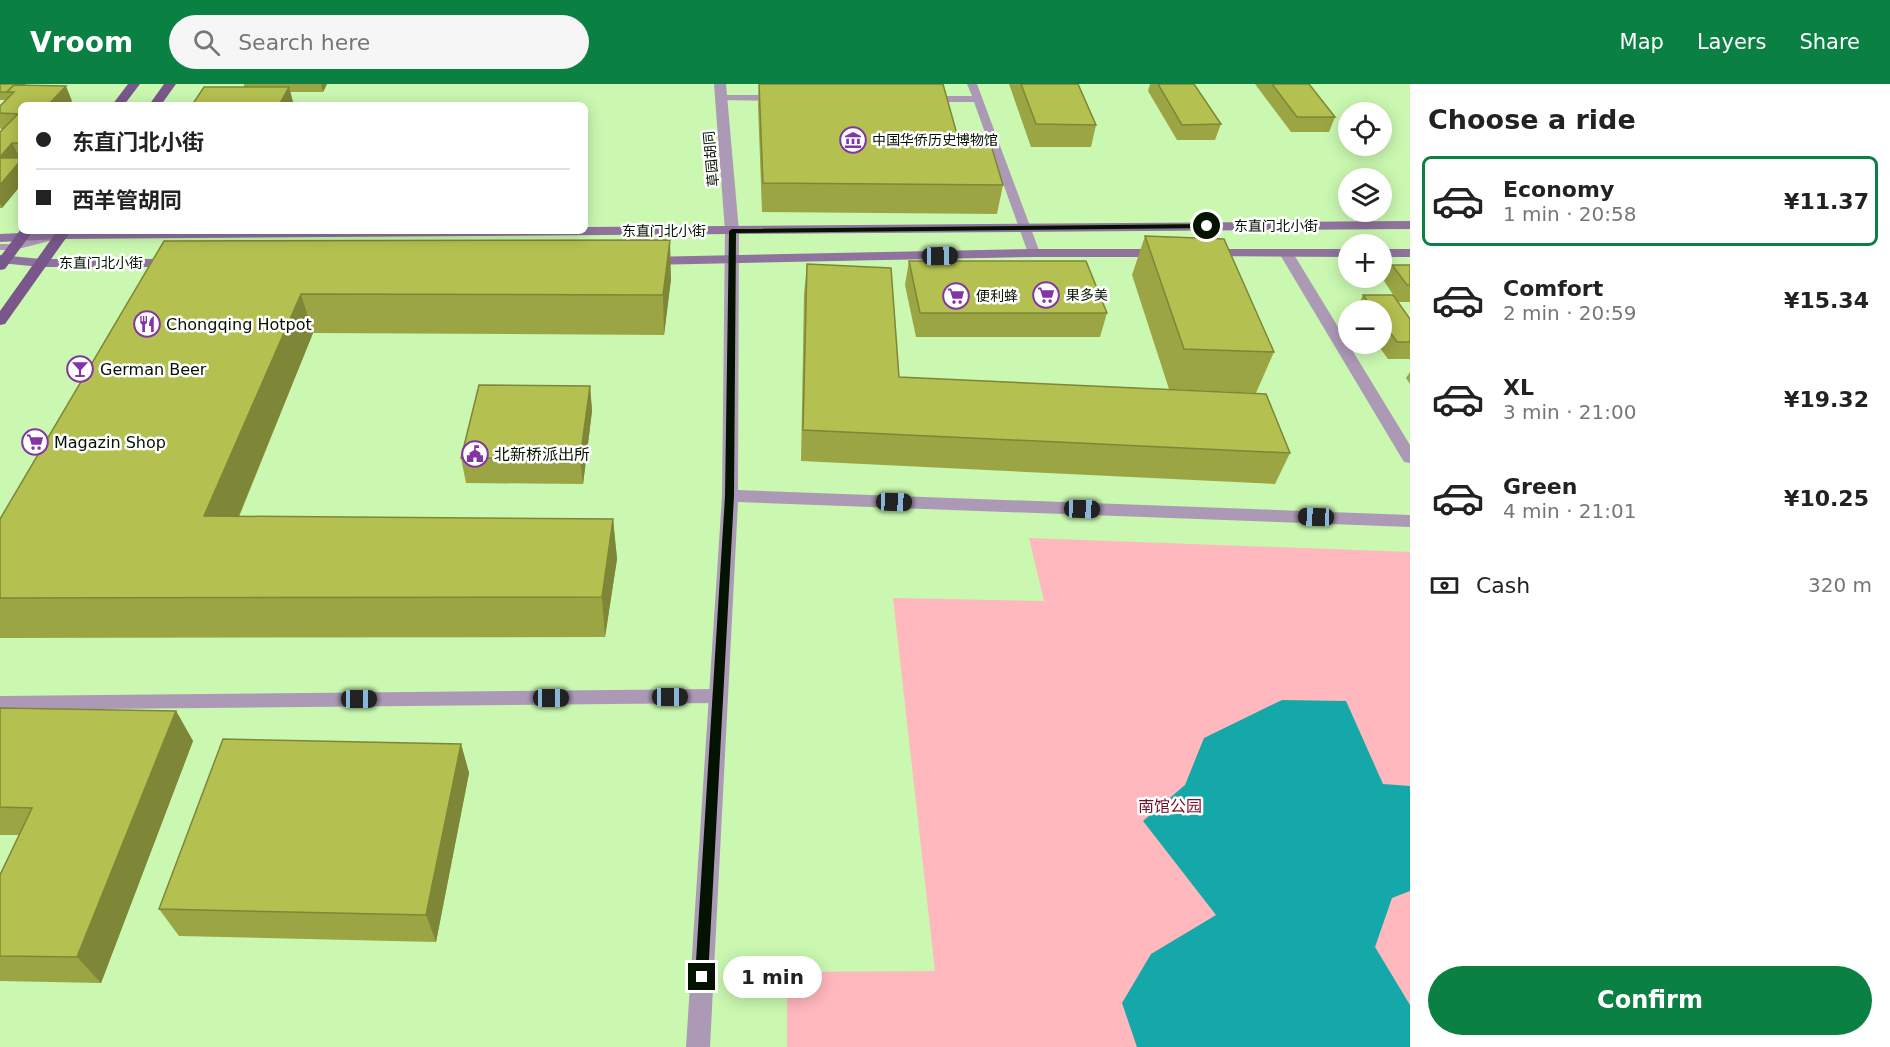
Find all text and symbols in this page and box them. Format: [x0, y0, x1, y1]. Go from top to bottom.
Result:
search box [169, 15, 589, 69]
text: Vroom [30, 26, 133, 59]
icon: search [190, 26, 223, 59]
text: Search here [238, 30, 370, 55]
text: Map [1620, 30, 1664, 54]
text: Layers [1697, 30, 1766, 54]
text: Share [1799, 30, 1860, 54]
map controls [1338, 102, 1392, 354]
button: locate [1338, 102, 1392, 156]
text: Choose a ride [1428, 104, 1636, 135]
museum icon: 中国华侨历史博物馆 [838, 125, 868, 155]
text: 东直门北小街 [72, 130, 204, 155]
street label: 草园胡同 [701, 130, 721, 188]
place label: 中国华侨历史博物馆 [872, 132, 998, 148]
button: layers [1338, 168, 1392, 222]
icon: car [1431, 174, 1485, 228]
text: Economy [1503, 177, 1614, 202]
text: 西羊管胡同 [72, 188, 182, 213]
text: ¥11.37 [1784, 189, 1869, 214]
text: 1 min · 20:58 [1503, 202, 1637, 226]
route start [1193, 212, 1220, 239]
street label: 东直门北小街 [1234, 218, 1318, 234]
street label: 东直门北小街 [622, 223, 706, 239]
button: + [1338, 234, 1392, 288]
car [922, 247, 958, 265]
street label: 东直门北小街 [59, 255, 143, 271]
icon: car [1431, 273, 1485, 327]
text: Comfort [1503, 276, 1603, 301]
supermarket icon: 果多美 [1031, 280, 1061, 310]
supermarket icon: 便利蜂 [941, 281, 971, 311]
place label: 果多美 [1066, 287, 1108, 303]
place label: 便利蜂 [976, 288, 1018, 304]
text: ¥15.34 [1784, 288, 1869, 313]
button: − [1338, 300, 1392, 354]
text: 2 min · 20:59 [1503, 301, 1637, 325]
restaurant icon: Chongqing Hotpot [132, 309, 162, 339]
place label: Chongqing Hotpot [166, 315, 312, 334]
bar icon: German Beer [65, 354, 95, 384]
place label: German Beer [100, 360, 207, 379]
icon: car [1431, 372, 1485, 426]
text: XL [1503, 375, 1534, 400]
text: ¥19.32 [1784, 387, 1869, 412]
text: 3 min · 21:00 [1503, 400, 1637, 424]
supermarket icon: Magazin Shop [20, 427, 50, 457]
place label: Magazin Shop [54, 433, 166, 452]
public building icon: 北新桥派出所 [460, 439, 490, 469]
place label: 北新桥派出所 [494, 445, 590, 464]
icon: car [1431, 471, 1485, 525]
text: Green [1503, 474, 1577, 499]
text: ¥10.25 [1784, 486, 1869, 511]
car [876, 492, 912, 512]
car [1064, 499, 1100, 519]
text: 4 min · 21:01 [1503, 499, 1637, 523]
car [1298, 507, 1334, 527]
icon: cash [1428, 569, 1461, 602]
text: Cash [1476, 573, 1530, 598]
text: 320 m [1808, 573, 1872, 597]
car [652, 688, 688, 706]
car [533, 689, 569, 707]
car [341, 690, 377, 708]
park label: 南馆公园 [1138, 797, 1202, 816]
callout: 1 min [723, 956, 822, 998]
route end [688, 963, 715, 990]
text: 1 min [741, 965, 804, 989]
button: Confirm [1428, 966, 1872, 1035]

